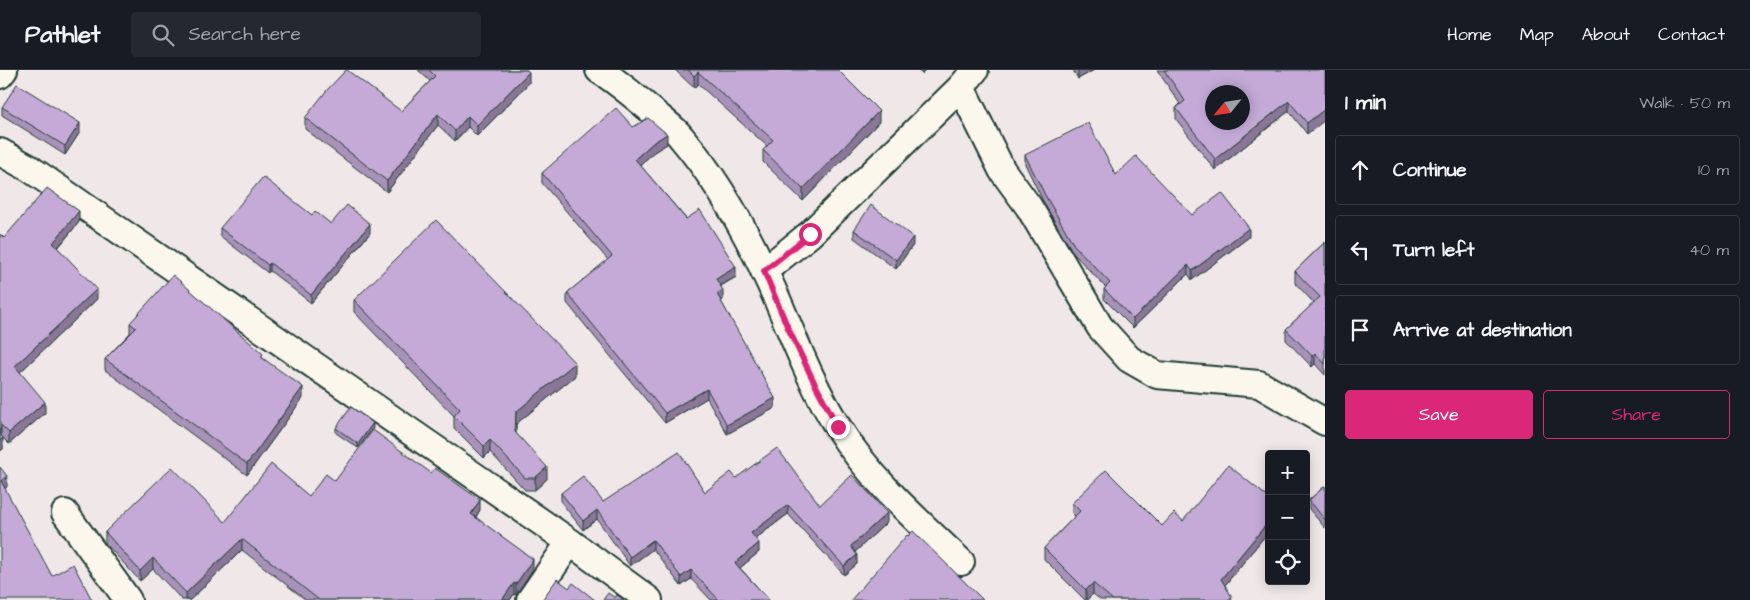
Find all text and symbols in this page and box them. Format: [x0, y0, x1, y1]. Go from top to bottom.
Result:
search box [131, 12, 481, 57]
text: Pathlet [25, 18, 101, 52]
icon: search [149, 21, 177, 49]
text: Search here [189, 21, 301, 48]
text: Home [1447, 22, 1492, 47]
text: Map [1520, 22, 1554, 47]
text: About [1582, 22, 1630, 47]
text: Contact [1658, 22, 1725, 47]
north arrow [1205, 85, 1250, 130]
text: 1 min [1345, 88, 1386, 117]
text: Walk · 50 m [1639, 92, 1730, 114]
icon: ahead [1346, 156, 1374, 184]
text: Continue [1393, 157, 1467, 184]
text: 10 m [1698, 159, 1729, 181]
route start [799, 223, 822, 246]
icon: left [1346, 236, 1374, 264]
text: Turn left [1393, 237, 1474, 264]
text: 40 m [1689, 239, 1729, 261]
icon: arrive [1346, 316, 1374, 344]
text: Arrive at destination [1393, 317, 1572, 344]
button: Save [1345, 390, 1533, 439]
button: Share [1543, 390, 1730, 439]
route end [827, 416, 850, 439]
map controls [1265, 450, 1310, 585]
button: + [1265, 450, 1310, 495]
button: − [1265, 495, 1310, 540]
button: locate [1265, 540, 1310, 585]

